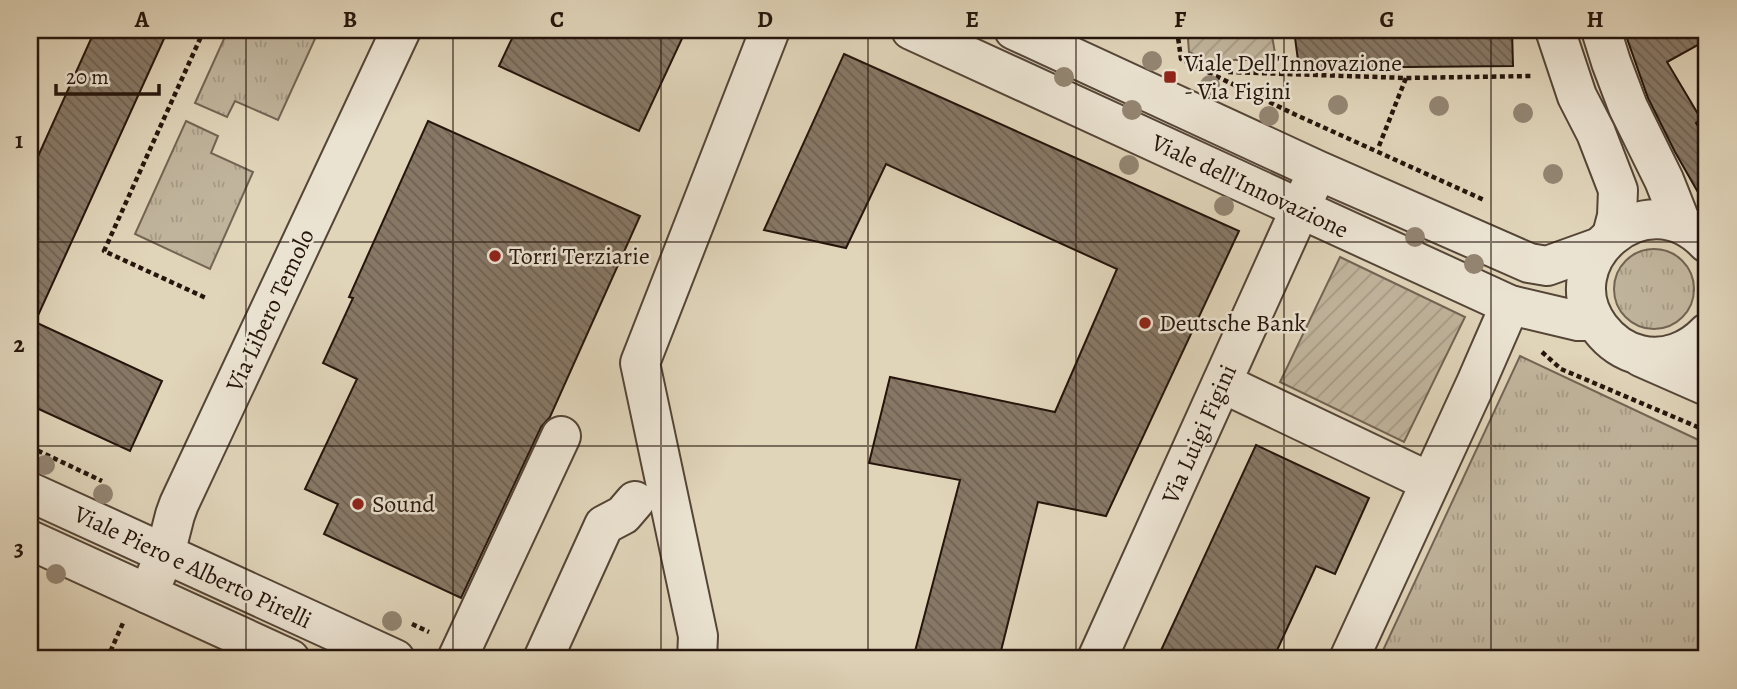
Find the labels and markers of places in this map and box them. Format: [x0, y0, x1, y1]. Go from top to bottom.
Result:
place label: Viale Dell'Innovazione - Via Figini [1183, 47, 1402, 107]
marker: Viale Dell'Innovazione - Via Figini [1162, 69, 1178, 85]
place label: Torri Terziarie [509, 240, 650, 272]
marker: Torri Terziarie [487, 248, 503, 264]
place label: Deutsche Bank [1159, 307, 1306, 339]
marker: Deutsche Bank [1137, 315, 1153, 331]
place label: Sound [372, 488, 435, 520]
marker: Sound [350, 496, 366, 512]

